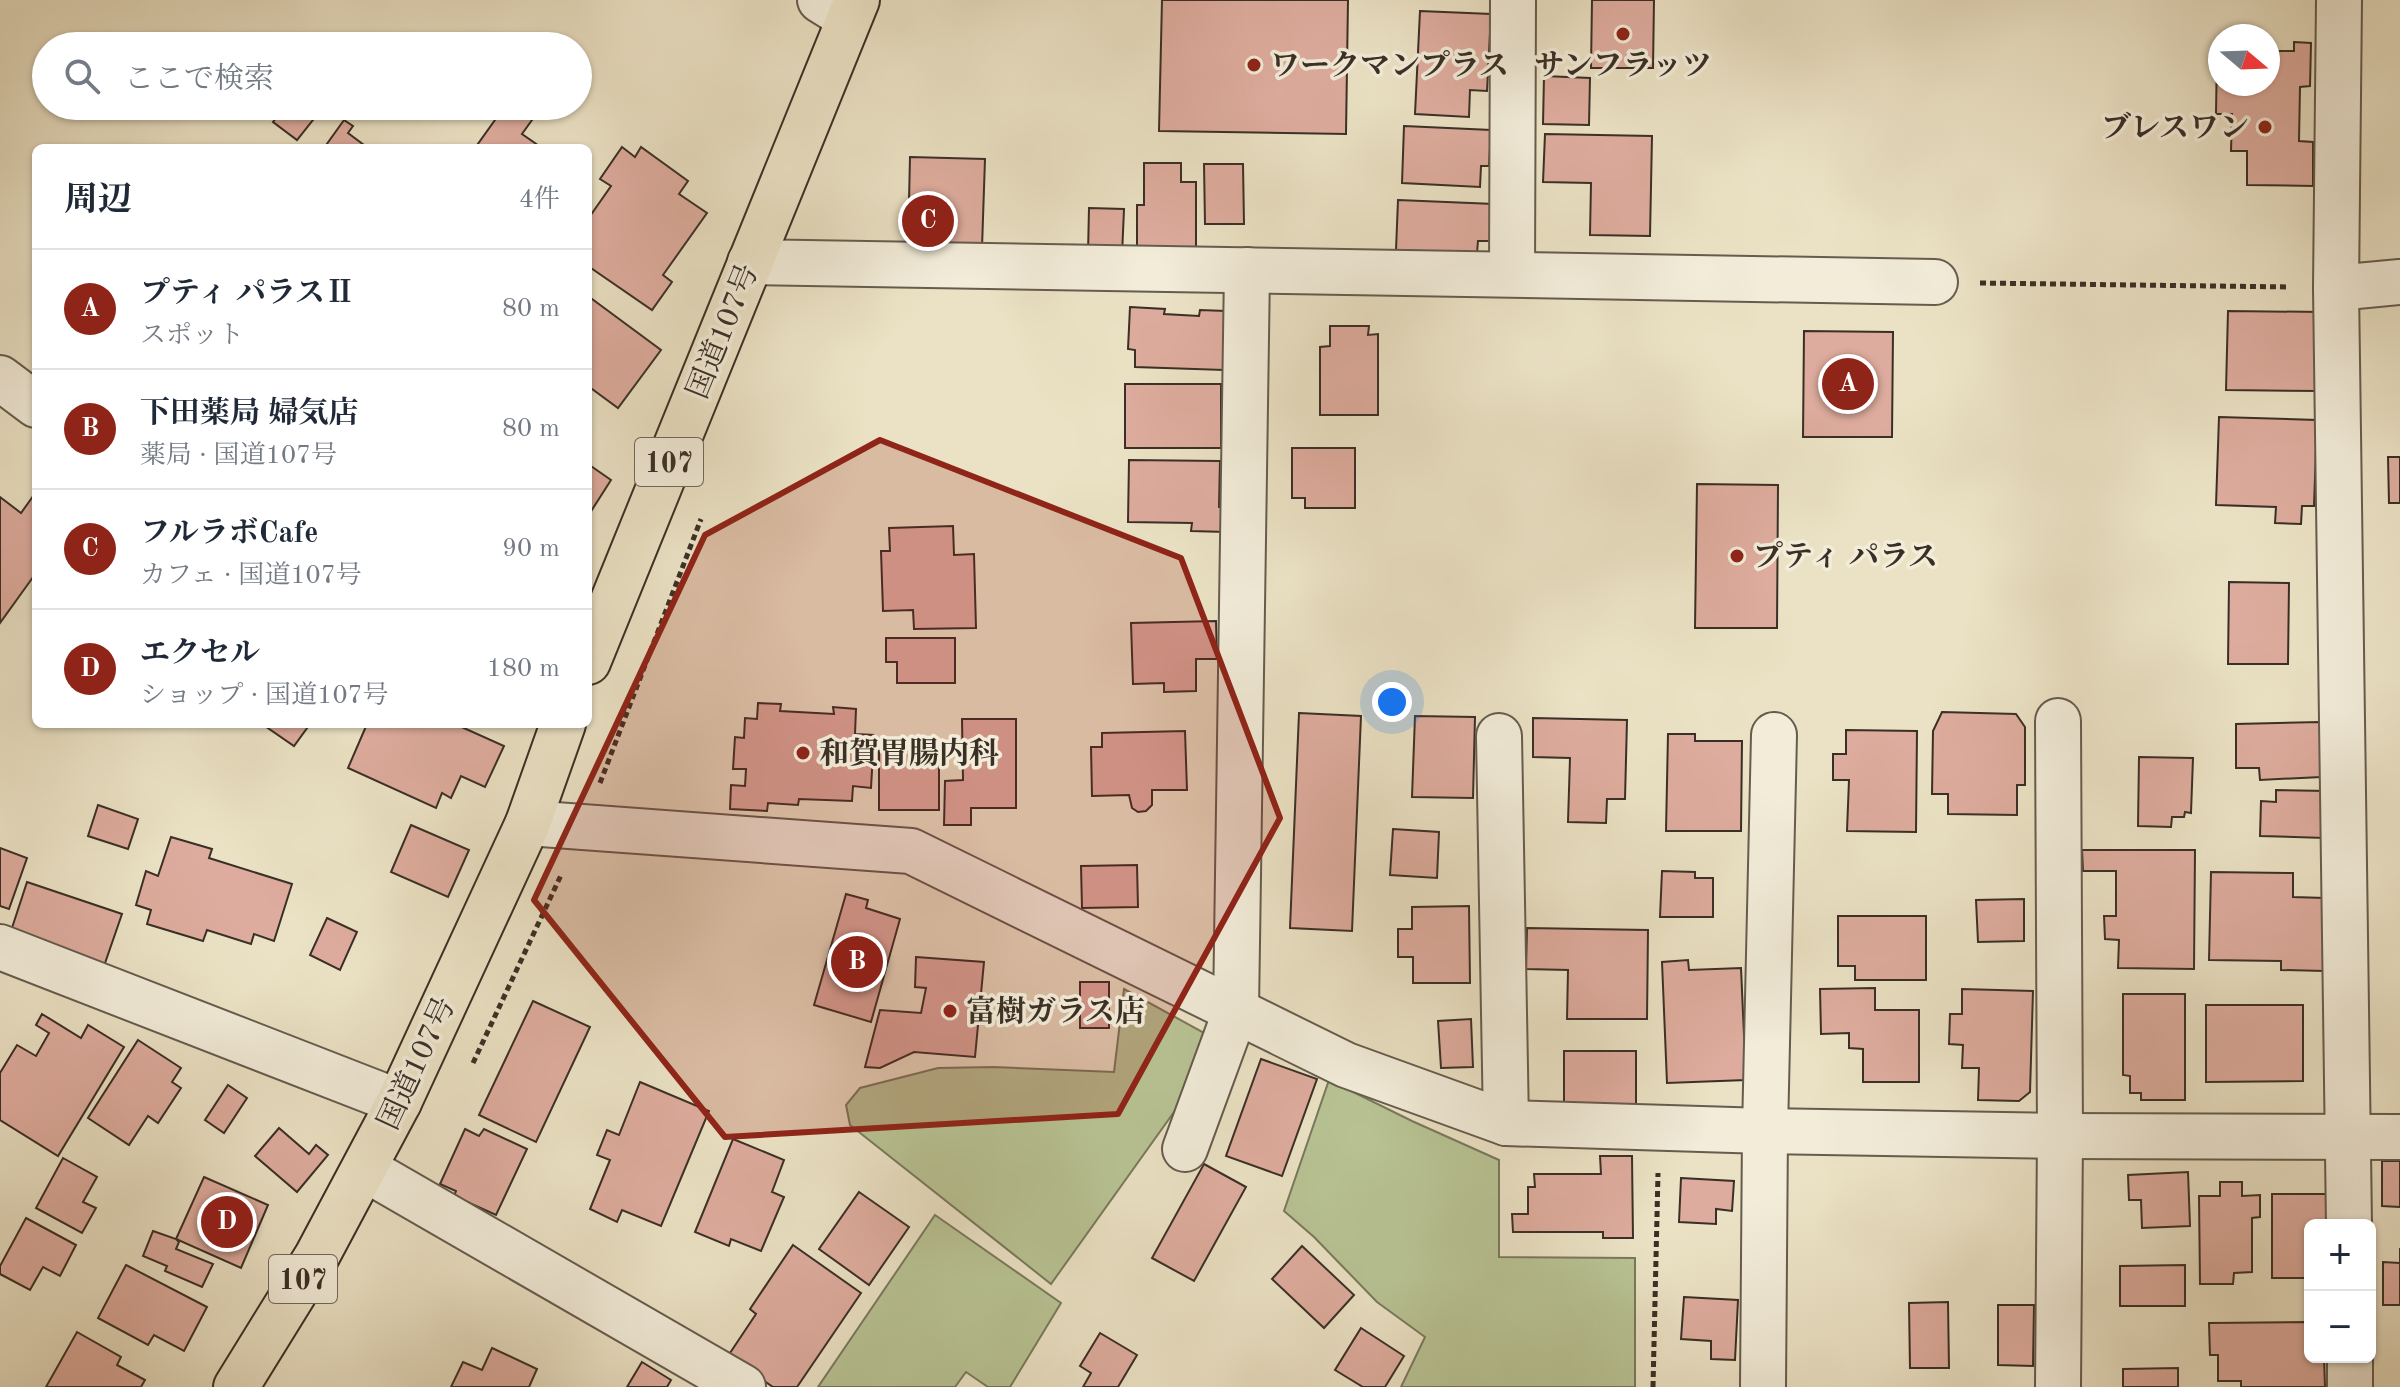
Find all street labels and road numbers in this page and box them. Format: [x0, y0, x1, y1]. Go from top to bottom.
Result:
street label: 国道107号 [681, 259, 764, 403]
road number: 107 [635, 438, 703, 486]
street label: 国道107号 [371, 992, 461, 1135]
road number: 107 [269, 1255, 337, 1303]

